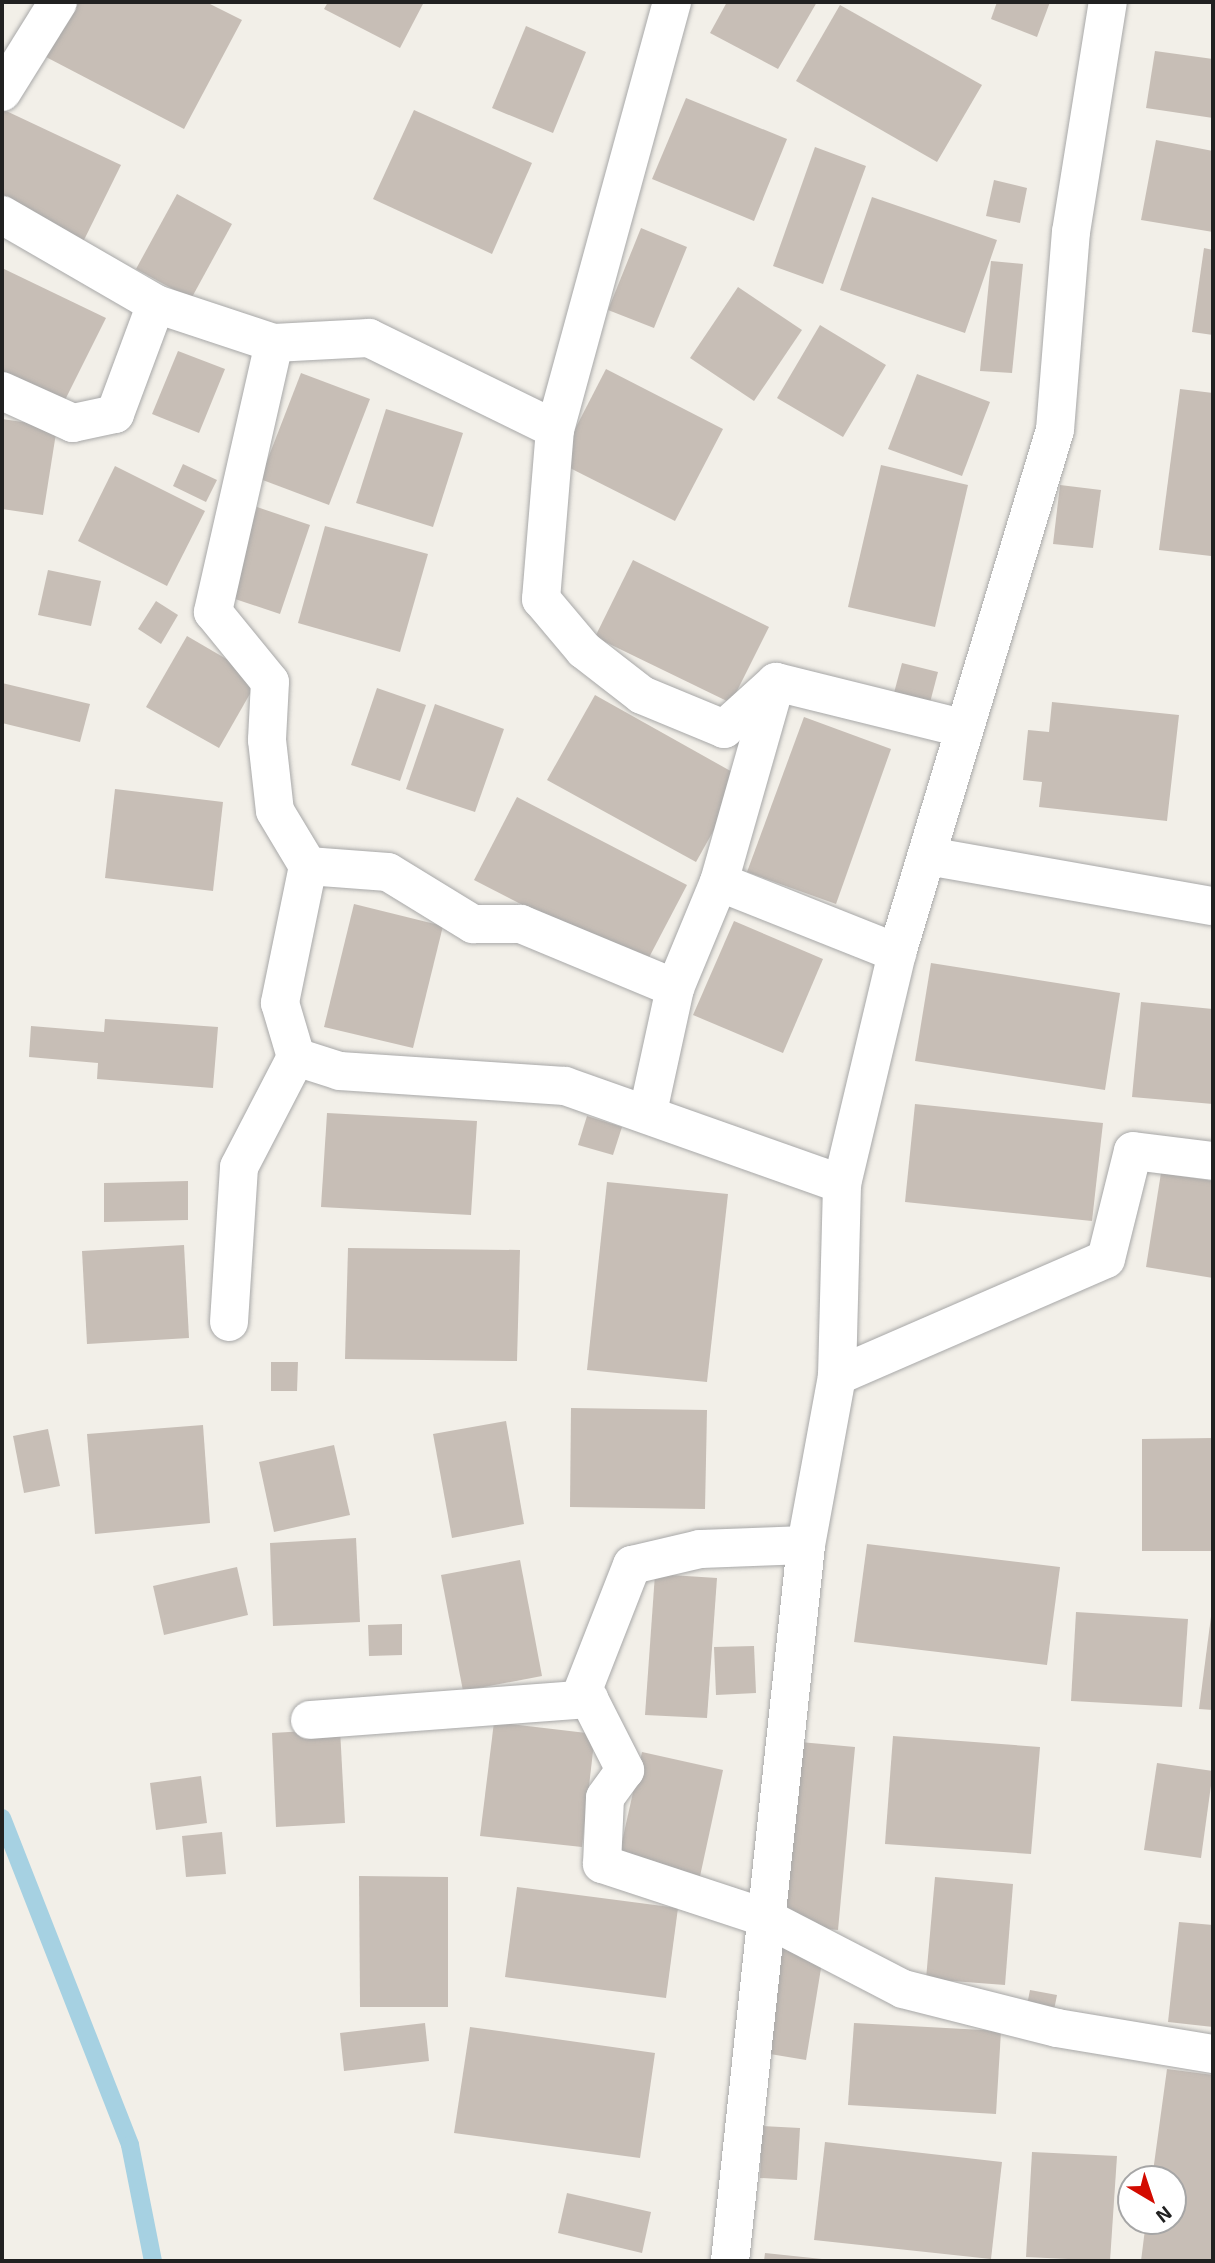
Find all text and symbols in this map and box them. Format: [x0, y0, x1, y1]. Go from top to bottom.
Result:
north arrow [1117, 2165, 1187, 2235]
text: N [1152, 2202, 1177, 2228]

